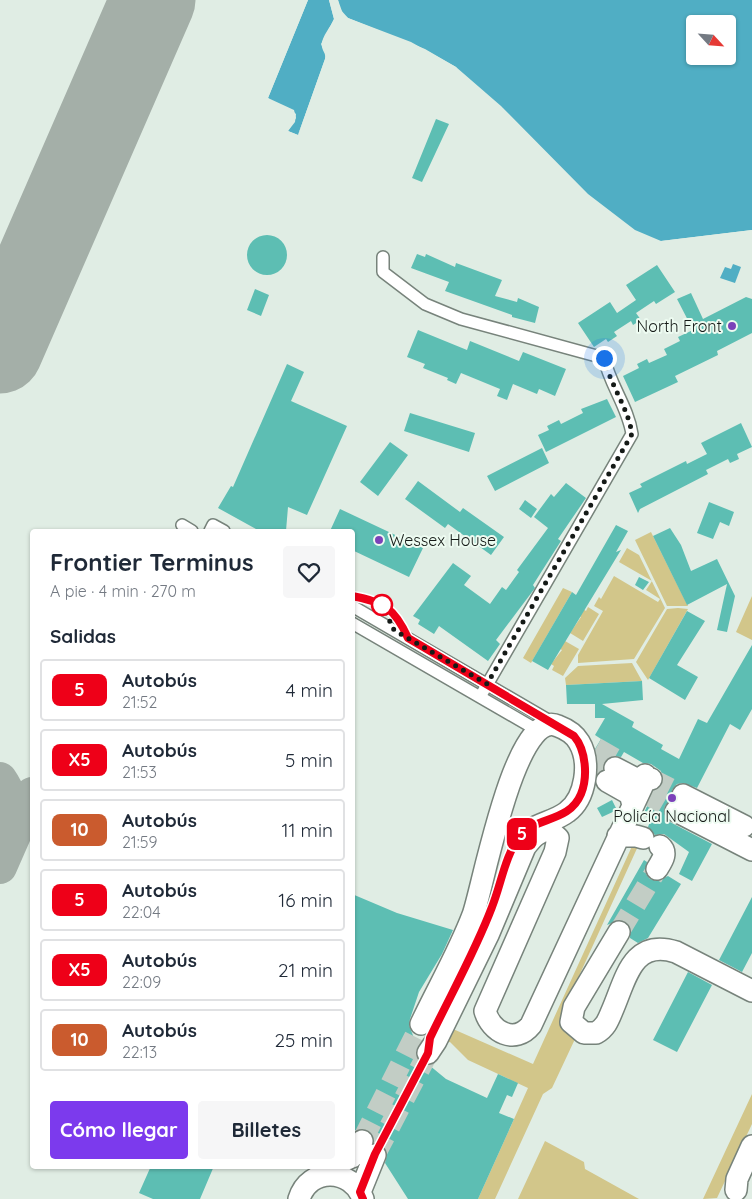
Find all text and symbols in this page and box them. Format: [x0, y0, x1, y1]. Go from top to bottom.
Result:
north arrow [686, 15, 736, 65]
map controls [686, 15, 736, 65]
place label: North Front [637, 316, 722, 336]
marker: North Front [726, 320, 738, 332]
your location [592, 346, 617, 371]
place label: Wessex House [389, 530, 496, 550]
marker: Wessex House [373, 534, 385, 546]
button: heart [283, 546, 335, 598]
text: Frontier Terminus [50, 547, 254, 577]
text: A pie · 4 min · 270 m [50, 581, 196, 601]
unlabelled marker [371, 594, 393, 616]
text: Salidas [50, 624, 116, 648]
text: Autobús [122, 668, 197, 692]
text: 5 [74, 678, 85, 701]
text: 4 min [285, 678, 333, 702]
text: 21:52 [122, 692, 157, 712]
text: Autobús [122, 738, 197, 762]
text: X5 [68, 748, 91, 771]
text: 5 min [285, 748, 333, 772]
text: 21:53 [122, 762, 157, 782]
marker: Policía Nacional [666, 792, 678, 804]
place label: Policía Nacional [613, 806, 731, 826]
text: Autobús [122, 808, 197, 832]
text: 10 [70, 818, 89, 841]
text: 11 min [281, 818, 333, 842]
line badge: 5 [506, 818, 538, 850]
text: 5 [517, 822, 527, 845]
text: 21:59 [122, 832, 157, 852]
text: Autobús [122, 878, 197, 902]
text: 5 [74, 888, 85, 911]
text: 16 min [278, 888, 333, 912]
text: 22:04 [122, 902, 161, 922]
text: Autobús [122, 948, 197, 972]
text: X5 [68, 958, 91, 981]
text: 21 min [278, 958, 333, 982]
text: 22:09 [122, 972, 161, 992]
text: Autobús [122, 1018, 197, 1042]
text: 10 [70, 1028, 89, 1051]
text: 25 min [275, 1028, 333, 1052]
text: 22:13 [122, 1042, 157, 1062]
button: Cómo llegar [50, 1101, 188, 1159]
button: Billetes [198, 1101, 335, 1159]

